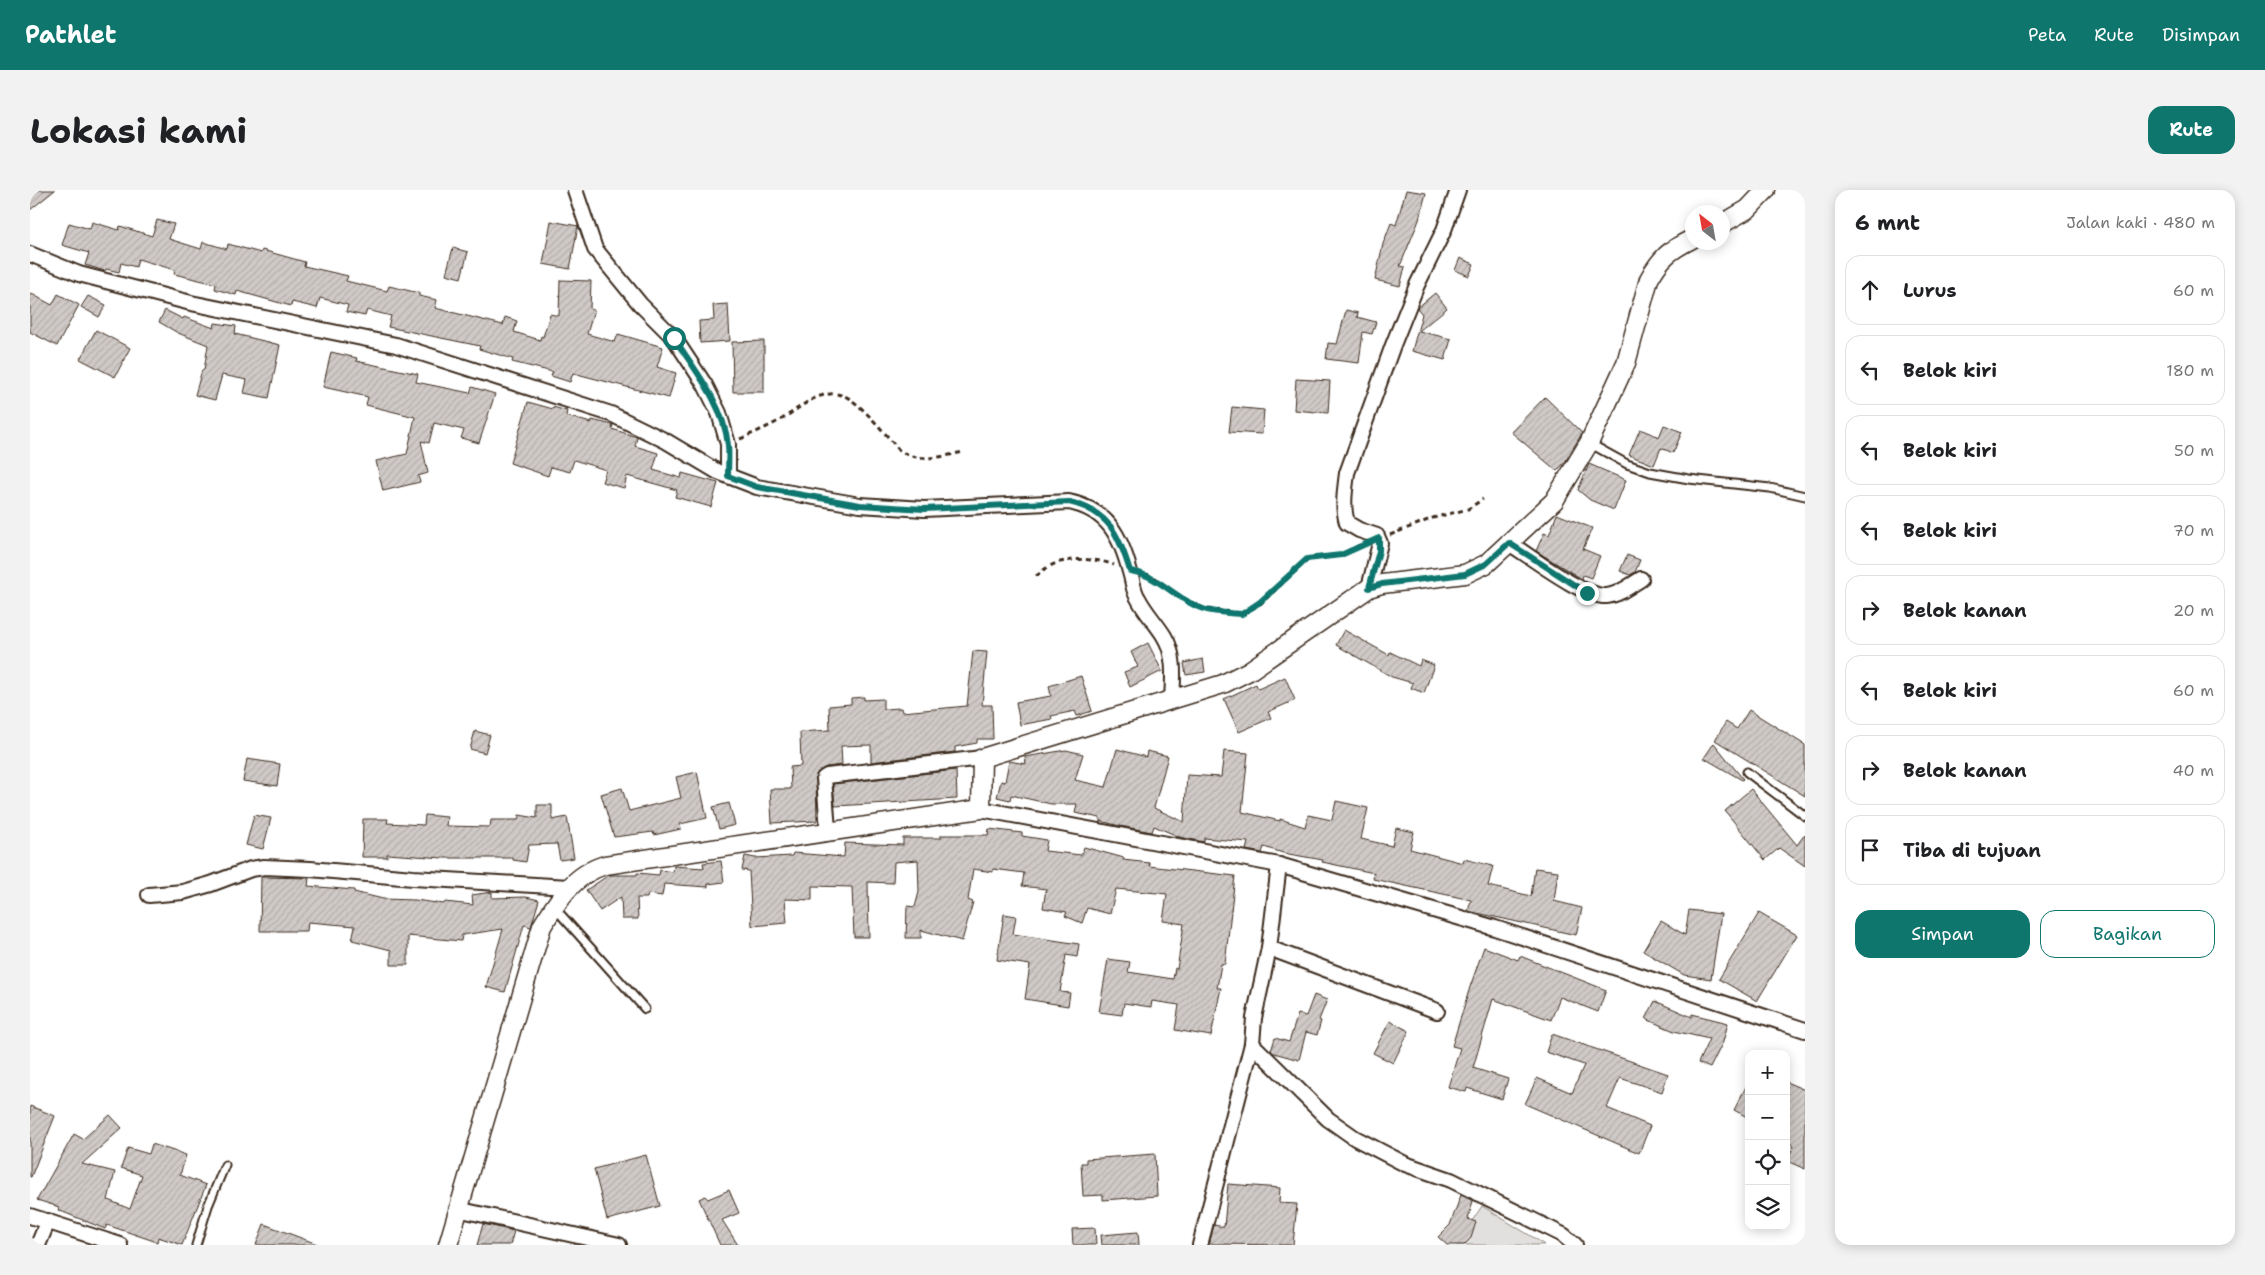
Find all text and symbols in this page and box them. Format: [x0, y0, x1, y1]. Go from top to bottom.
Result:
text: Pathlet [25, 19, 116, 51]
text: Peta [2028, 23, 2066, 47]
text: Rute [2094, 23, 2134, 47]
text: Disimpan [2162, 23, 2240, 47]
button: Rute [2148, 106, 2235, 154]
text: Lokasi kami [30, 107, 247, 154]
north arrow [1685, 205, 1730, 250]
text: 6 mnt [1855, 209, 1920, 237]
text: Jalan kaki · 480 m [2066, 212, 2215, 233]
icon: ahead [1856, 276, 1884, 304]
text: Lurus [1903, 278, 1957, 303]
text: 60 m [2173, 280, 2214, 301]
route start [663, 327, 686, 350]
icon: left [1856, 356, 1884, 384]
text: Belok kiri [1903, 358, 1997, 383]
text: 180 m [2166, 360, 2214, 381]
icon: left [1856, 436, 1884, 464]
text: Belok kiri [1903, 438, 1997, 463]
text: 50 m [2174, 440, 2214, 461]
icon: left [1856, 516, 1884, 544]
text: Belok kiri [1903, 518, 1997, 543]
text: 70 m [2173, 520, 2214, 541]
route end [1576, 582, 1599, 605]
icon: right [1856, 596, 1884, 624]
text: Belok kanan [1903, 598, 2027, 623]
text: 20 m [2173, 600, 2214, 621]
icon: left [1856, 676, 1884, 704]
text: Belok kiri [1903, 678, 1997, 703]
text: 60 m [2173, 680, 2214, 701]
icon: right [1856, 756, 1884, 784]
text: Belok kanan [1903, 758, 2027, 783]
text: 40 m [2172, 760, 2214, 781]
icon: arrive [1856, 836, 1884, 864]
text: Tiba di tujuan [1903, 838, 2041, 863]
button: Simpan [1855, 910, 2030, 958]
button: Bagikan [2040, 910, 2215, 958]
map controls [1745, 1050, 1790, 1230]
button: + [1745, 1050, 1790, 1095]
button: − [1745, 1095, 1790, 1140]
button: locate [1745, 1140, 1790, 1185]
button: layers [1745, 1185, 1790, 1230]

